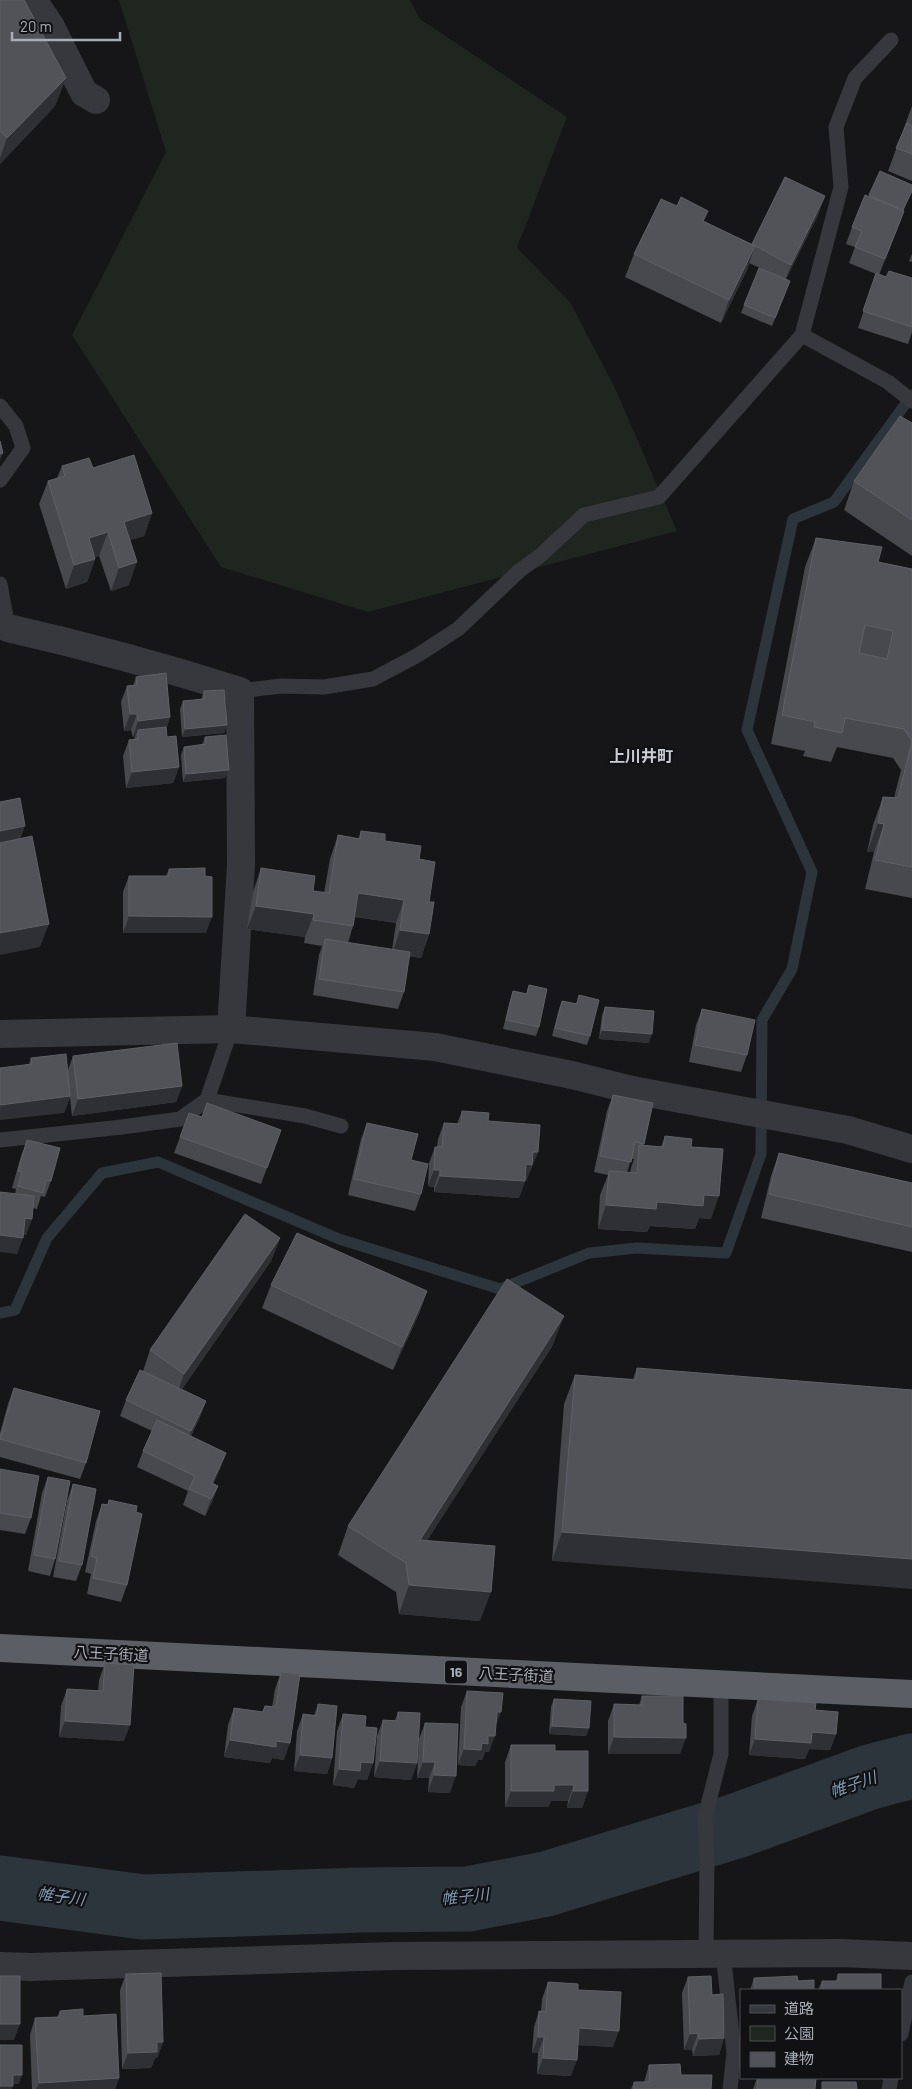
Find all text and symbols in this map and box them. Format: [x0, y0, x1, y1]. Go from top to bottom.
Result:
scale bar [12, 10, 120, 42]
text: 20 m [20, 17, 52, 35]
district label: 上川井町 [609, 746, 673, 765]
street label: 八王子街道 [73, 1642, 149, 1664]
road number: 16 [445, 1660, 467, 1684]
street label: 八王子街道 [478, 1663, 554, 1685]
water label: 帷子川 [827, 1766, 881, 1800]
water label: 帷子川 [36, 1883, 88, 1909]
water label: 帷子川 [440, 1883, 492, 1907]
legend [740, 1989, 902, 2079]
text: 道路 [784, 1999, 814, 2017]
text: 公園 [784, 2024, 814, 2042]
text: 建物 [784, 2049, 814, 2067]

